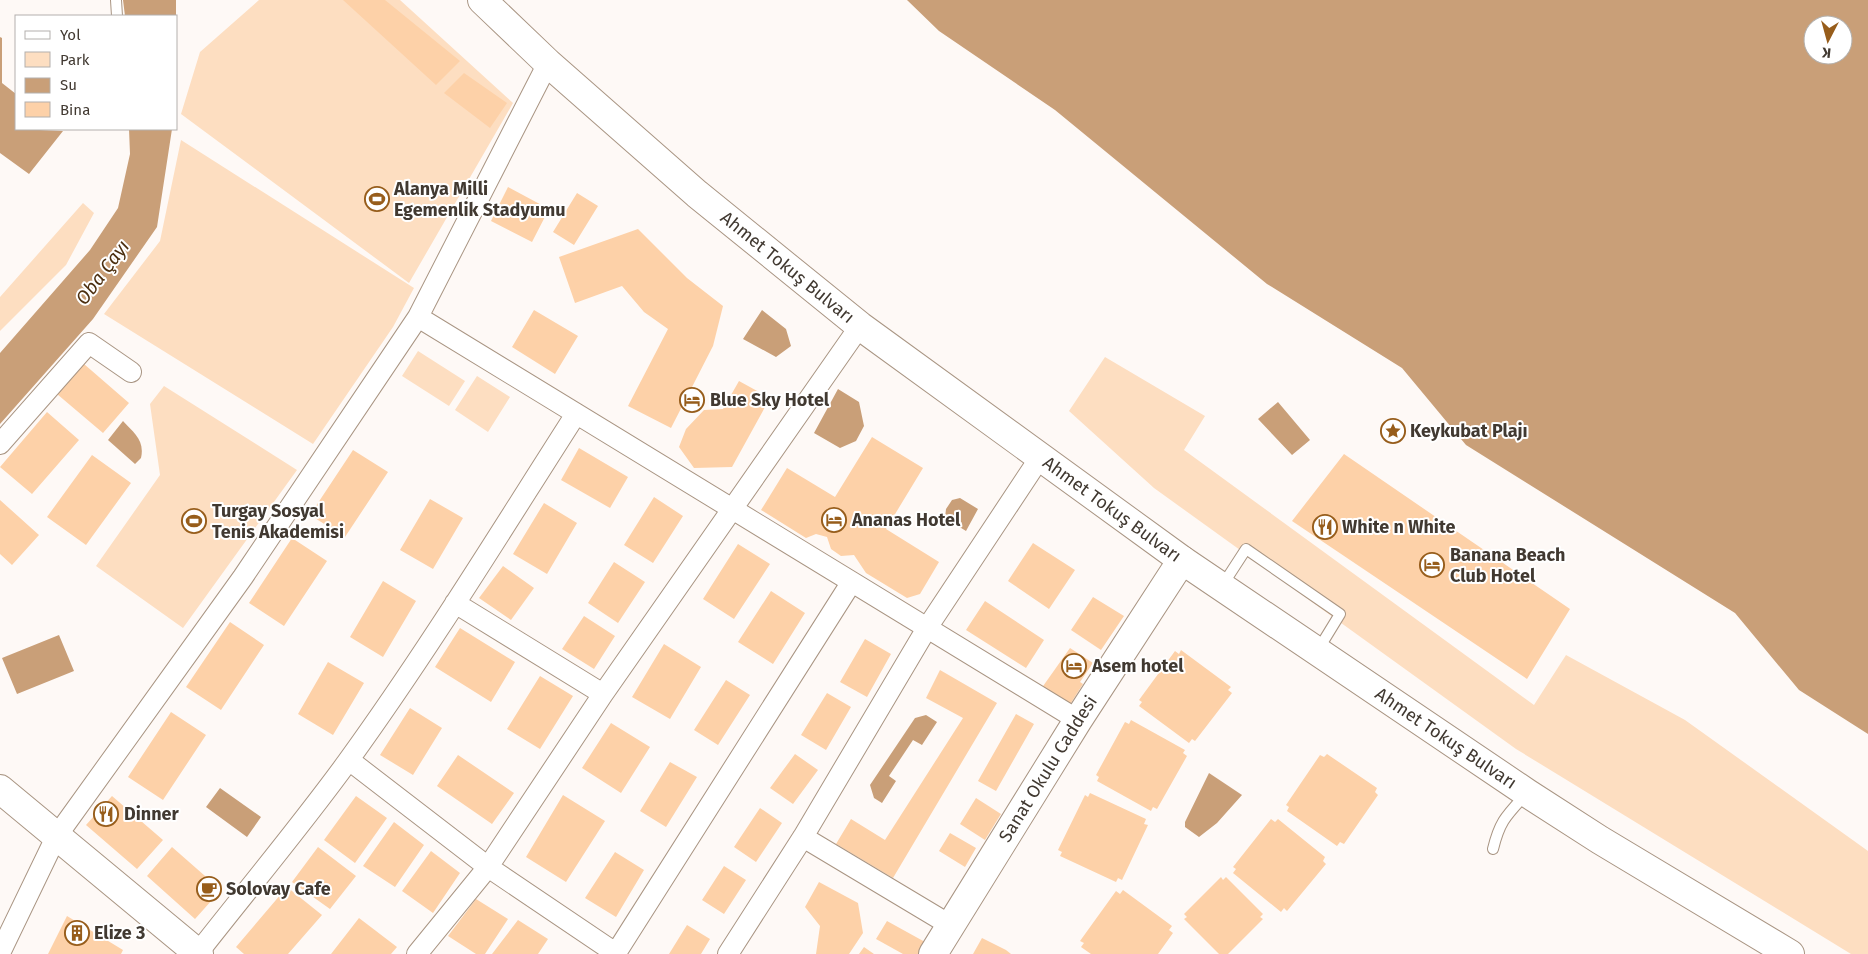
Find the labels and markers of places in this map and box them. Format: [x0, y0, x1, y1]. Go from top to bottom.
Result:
place label: Alanya Milli Egemenlik Stadyumu [393, 178, 566, 221]
sports icon: Alanya Milli Egemenlik Stadyumu [364, 186, 390, 212]
hotel icon: Blue Sky Hotel [679, 387, 705, 413]
place label: Blue Sky Hotel [710, 389, 830, 411]
place icon: Keykubat Plajı [1380, 418, 1406, 444]
place label: Keykubat Plajı [1410, 420, 1528, 442]
place label: Turgay Sosyal Tenis Akademisi [212, 500, 344, 543]
hotel icon: Ananas Hotel [821, 507, 847, 533]
sports icon: Turgay Sosyal Tenis Akademisi [181, 508, 207, 534]
place label: Ananas Hotel [851, 509, 961, 531]
restaurant icon: White n White [1312, 514, 1338, 540]
place label: White n White [1342, 516, 1456, 538]
place label: Banana Beach Club Hotel [1450, 544, 1565, 587]
hotel icon: Banana Beach Club Hotel [1419, 552, 1445, 578]
hotel icon: Asem hotel [1061, 653, 1087, 679]
place label: Asem hotel [1091, 655, 1184, 677]
restaurant icon: Dinner [93, 801, 119, 827]
place label: Dinner [124, 803, 180, 825]
cafe icon: Solovay Cafe [196, 876, 222, 902]
place label: Solovay Cafe [226, 878, 331, 900]
building icon: Elize 3 [64, 920, 90, 946]
place label: Elize 3 [94, 922, 145, 944]

